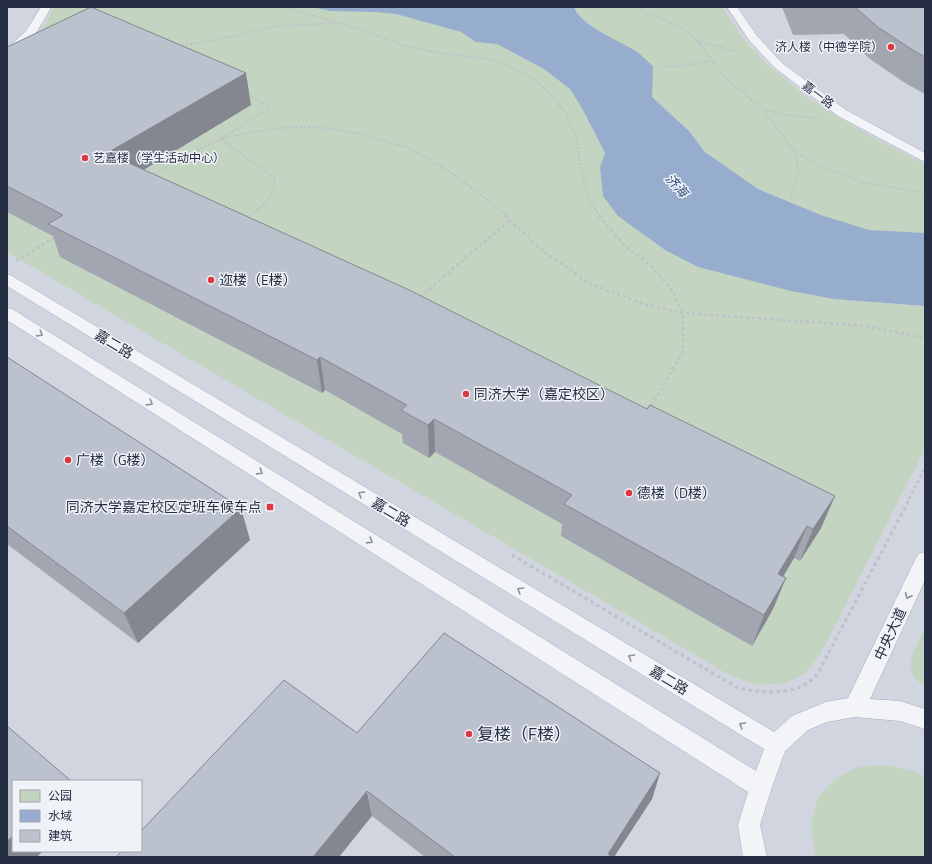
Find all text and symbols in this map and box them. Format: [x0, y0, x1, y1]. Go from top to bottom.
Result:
place label: 济人楼（中德学院） [775, 37, 883, 56]
marker: 济人楼（中德学院） [886, 42, 896, 52]
street label: 嘉一路 [798, 76, 838, 113]
place label: 艺嘉楼（学生活动中心） [93, 148, 225, 167]
marker: 艺嘉楼（学生活动中心） [80, 153, 90, 163]
water label: 济海 [661, 169, 695, 203]
place label: 迩楼（E楼） [219, 269, 297, 290]
marker: 迩楼（E楼） [206, 275, 216, 285]
street label: 嘉二路 [91, 324, 138, 363]
one-way arrow [36, 329, 43, 337]
place label: 同济大学（嘉定校区） [474, 383, 614, 404]
marker: 同济大学（嘉定校区） [461, 389, 471, 399]
one-way arrow [146, 399, 153, 406]
place label: 广楼（G楼） [76, 449, 155, 470]
marker: 广楼（G楼） [63, 455, 73, 465]
one-way arrow [256, 468, 263, 475]
place label: 德楼（D楼） [637, 482, 716, 503]
marker: 德楼（D楼） [624, 488, 634, 498]
one-way arrow [358, 491, 365, 498]
street label: 嘉二路 [368, 492, 415, 531]
place label: 同济大学嘉定校区定班车候车点 [66, 496, 262, 517]
marker: 同济大学嘉定校区定班车候车点 [265, 502, 275, 512]
one-way arrow [366, 537, 373, 544]
one-way arrow [517, 587, 524, 595]
one-way arrow [905, 591, 913, 599]
street label: 中央大道 [868, 604, 911, 664]
one-way arrow [628, 655, 635, 662]
street label: 嘉二路 [646, 660, 693, 699]
place label: 复楼（F楼） [477, 721, 571, 747]
one-way arrow [739, 722, 746, 729]
marker: 复楼（F楼） [464, 729, 474, 739]
legend [12, 780, 142, 852]
text: 公园 [48, 786, 72, 805]
text: 水域 [48, 806, 72, 825]
text: 建筑 [48, 826, 72, 845]

